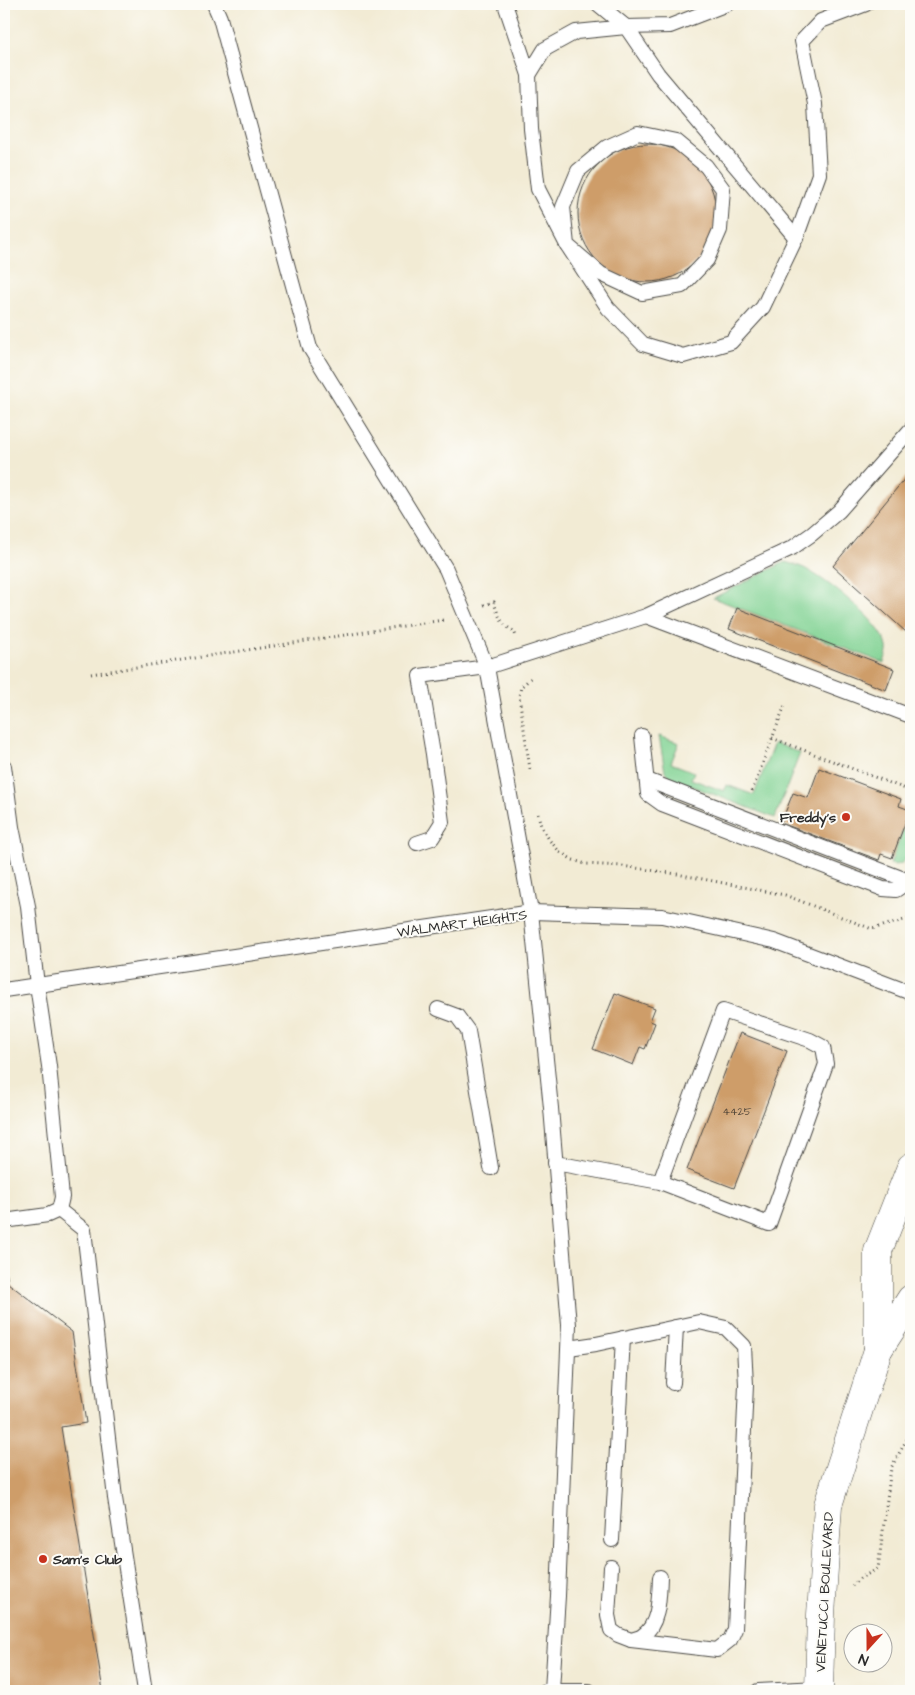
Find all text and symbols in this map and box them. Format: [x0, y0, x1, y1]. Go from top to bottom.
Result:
place label: Freddy's [780, 808, 836, 828]
marker: Freddy's [840, 811, 852, 823]
street label: WALMART HEIGHTS [396, 905, 529, 943]
house number: 4425 [722, 1104, 752, 1119]
street label: VENETUCCI BOULEVARD [811, 1512, 839, 1673]
place label: Sam's Club [52, 1550, 122, 1570]
marker: Sam's Club [37, 1553, 49, 1565]
north arrow [842, 1622, 892, 1672]
text: N [856, 1648, 871, 1670]

